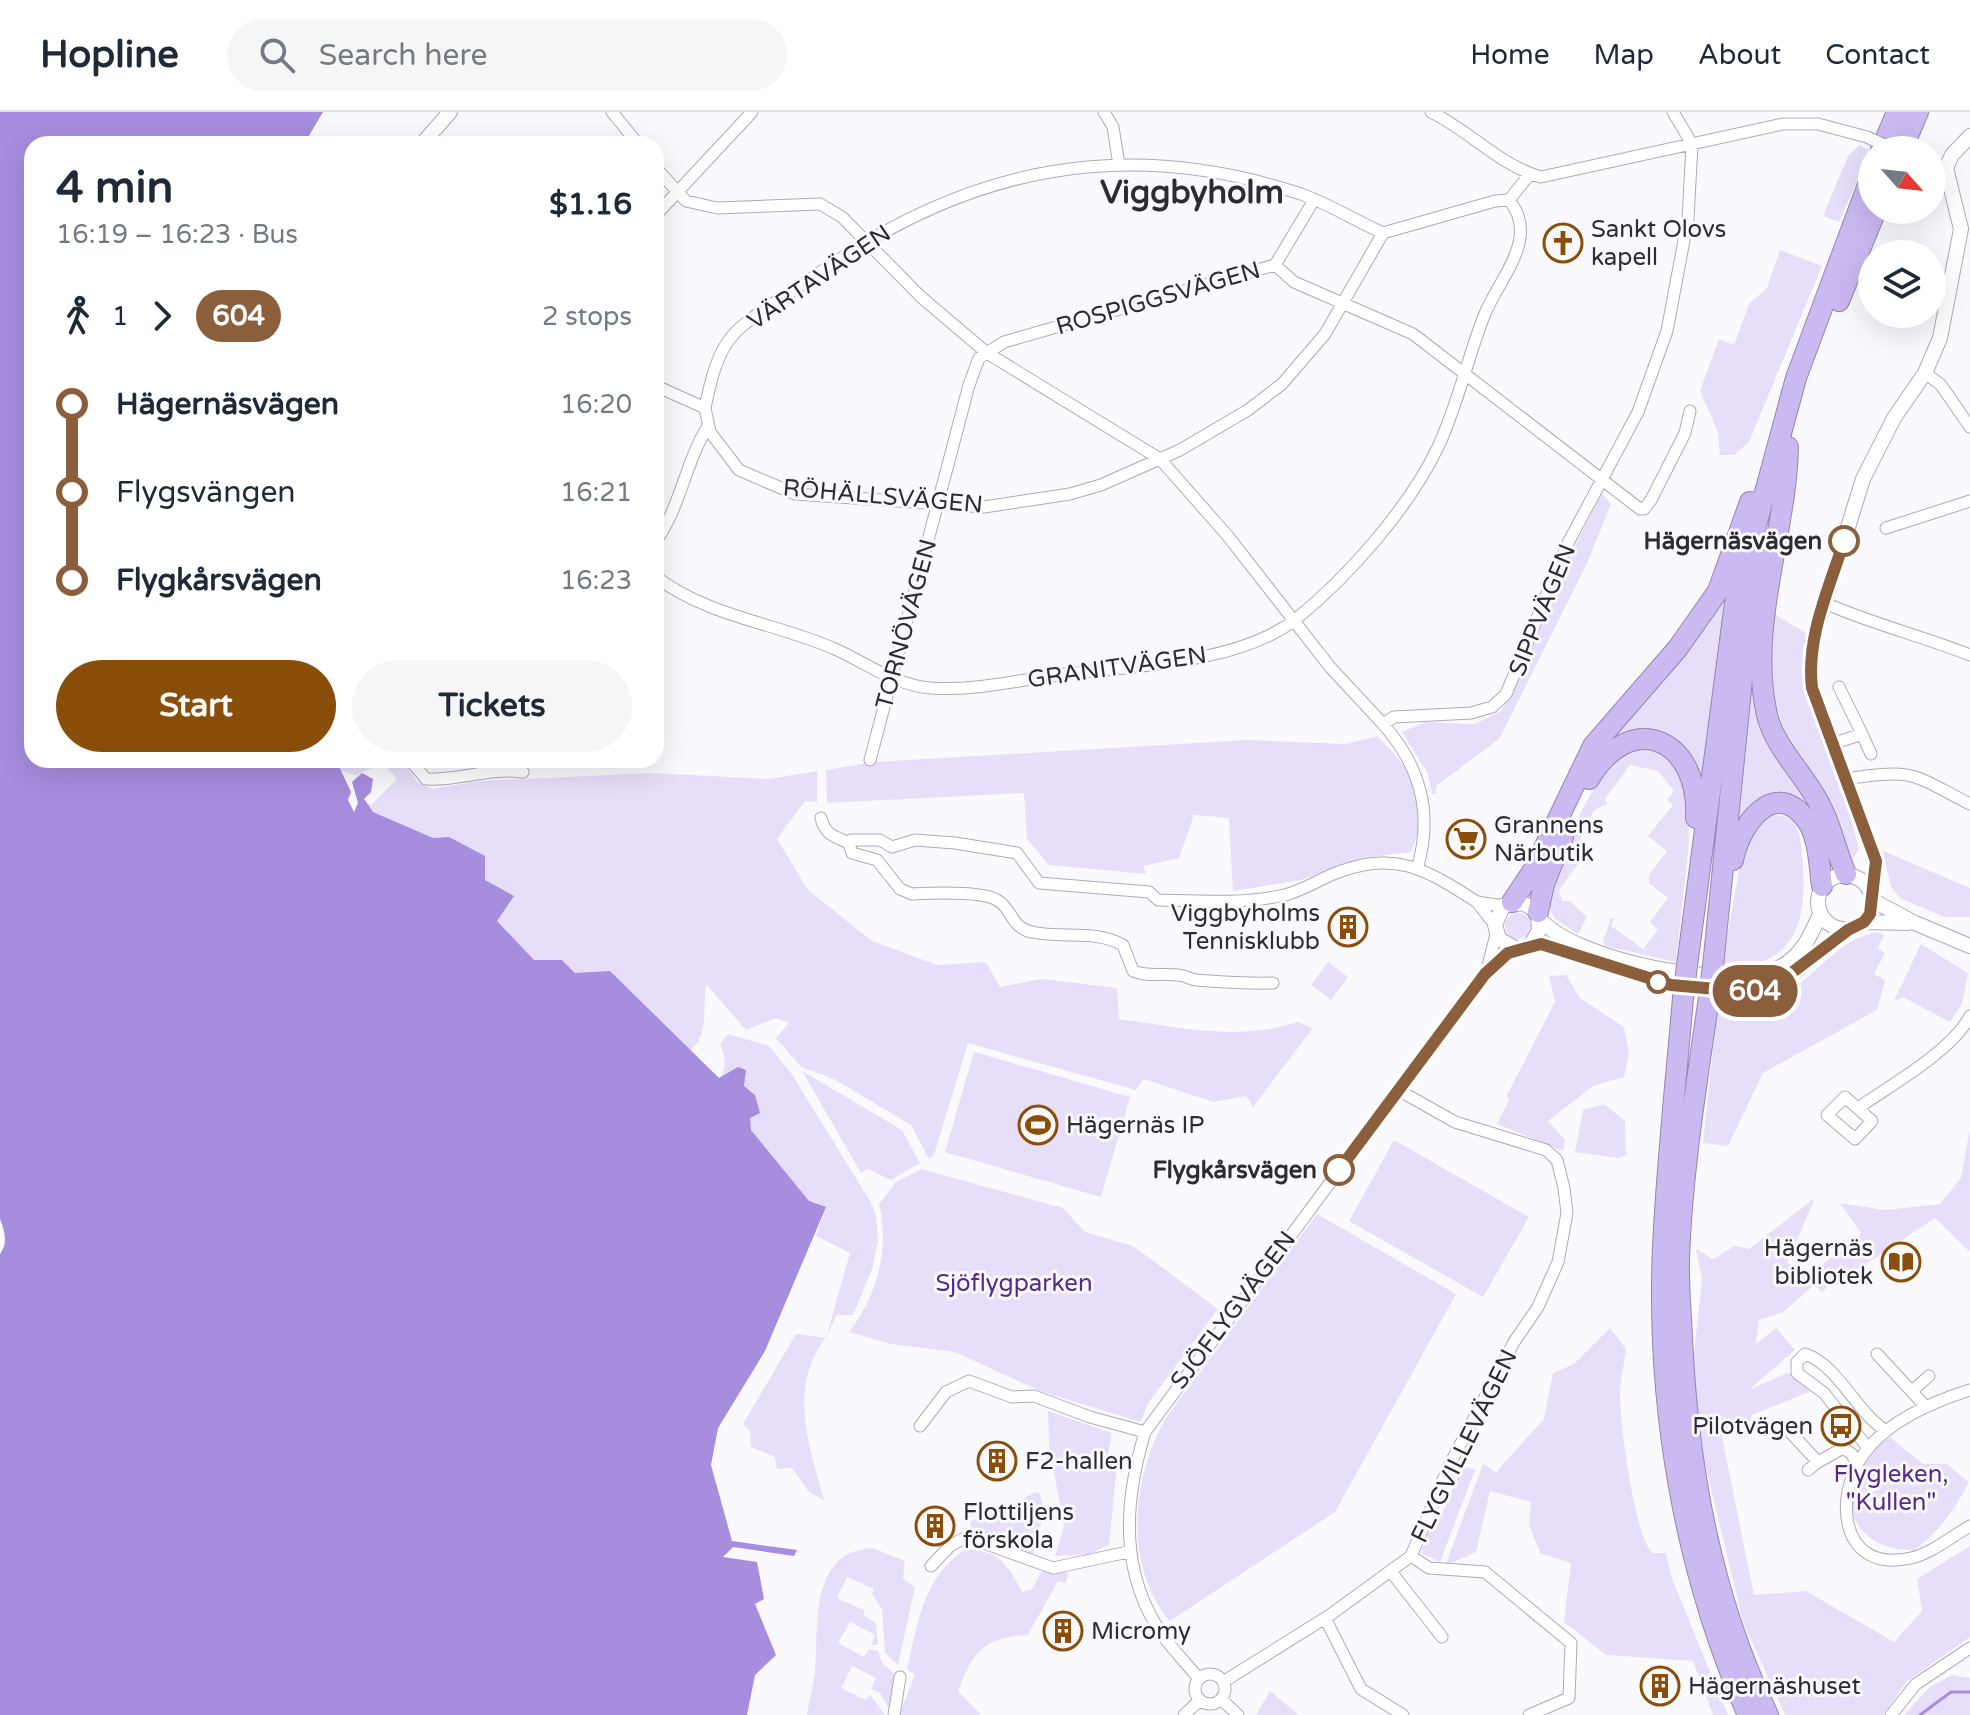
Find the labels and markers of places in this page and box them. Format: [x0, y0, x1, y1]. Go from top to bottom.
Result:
place label: Sankt Olovs kapell [1591, 215, 1726, 272]
church icon: Sankt Olovs kapell [1542, 222, 1584, 264]
marker: Hägernäsvägen [1829, 526, 1859, 556]
place label: Hägernäsvägen [1644, 527, 1822, 556]
place label: Grannens Närbutik [1494, 811, 1604, 868]
supermarket icon: Grannens Närbutik [1445, 818, 1487, 860]
place label: Viggbyholms Tennisklubb [1171, 899, 1320, 956]
building icon: Viggbyholms Tennisklubb [1327, 906, 1369, 948]
unlabelled marker [1647, 971, 1669, 993]
sports icon: Hägernäs IP [1017, 1104, 1059, 1146]
place label: Hägernäs IP [1066, 1111, 1204, 1140]
marker: Flygkårsvägen [1324, 1155, 1354, 1185]
place label: Flygkårsvägen [1152, 1156, 1317, 1185]
place label: Hägernäs bibliotek [1764, 1234, 1873, 1291]
library icon: Hägernäs bibliotek [1880, 1241, 1922, 1283]
bus stop icon: Pilotvägen [1820, 1405, 1862, 1447]
place label: Pilotvägen [1692, 1412, 1813, 1441]
building icon: F2-hallen [976, 1440, 1018, 1482]
place label: F2-hallen [1025, 1447, 1133, 1476]
place label: Flottiljens förskola [963, 1498, 1074, 1555]
building icon: Flottiljens förskola [914, 1505, 956, 1547]
building icon: Micromy [1042, 1610, 1084, 1652]
place label: Micromy [1091, 1617, 1191, 1646]
building icon: Hägernäshuset [1639, 1665, 1681, 1707]
place label: Hägernäshuset [1688, 1672, 1861, 1701]

